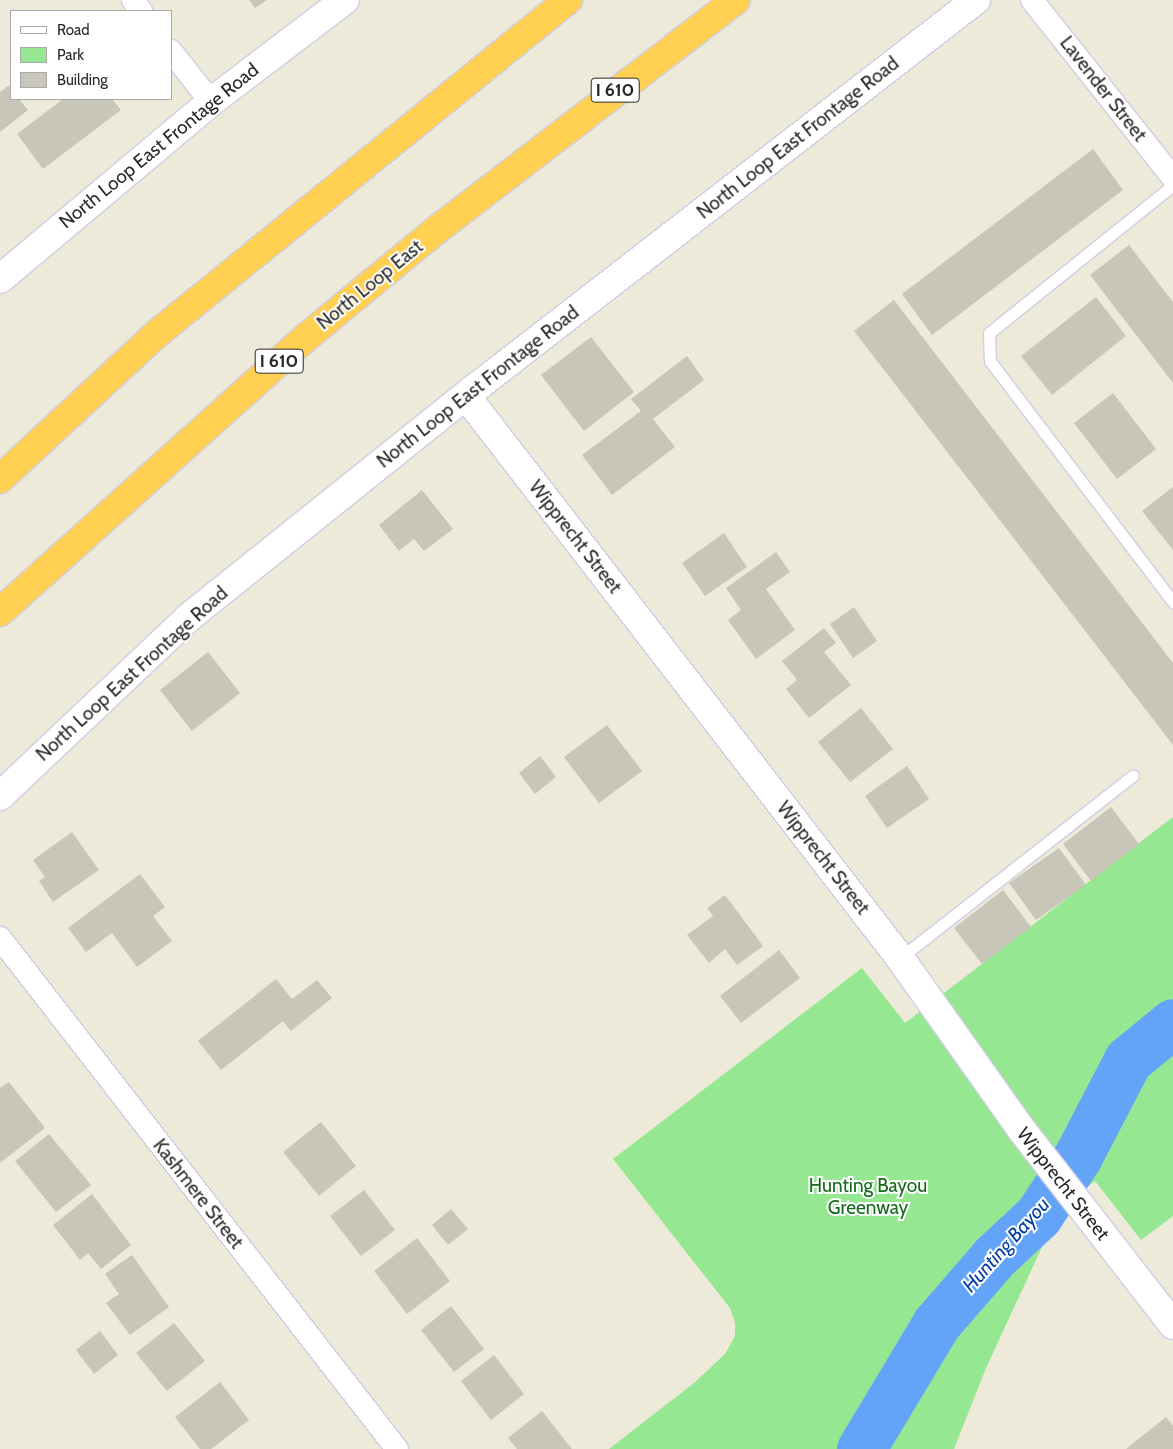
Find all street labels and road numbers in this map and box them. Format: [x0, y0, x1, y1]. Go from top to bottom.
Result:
street label: Lavender Street [1055, 32, 1151, 146]
street label: North Loop East Frontage Road [693, 52, 903, 224]
street label: North Loop East Frontage Road [55, 59, 263, 233]
road number: I 610 [590, 74, 640, 106]
street label: North Loop East [312, 235, 428, 335]
street label: North Loop East Frontage Road [373, 301, 583, 473]
road number: I 610 [254, 346, 304, 376]
street label: Wipprecht Street [524, 476, 626, 598]
street label: North Loop East Frontage Road [32, 582, 232, 766]
street label: Wipprecht Street [772, 797, 874, 919]
street label: Wipprecht Street [1012, 1123, 1114, 1245]
street label: Kashmere Street [148, 1135, 248, 1253]

